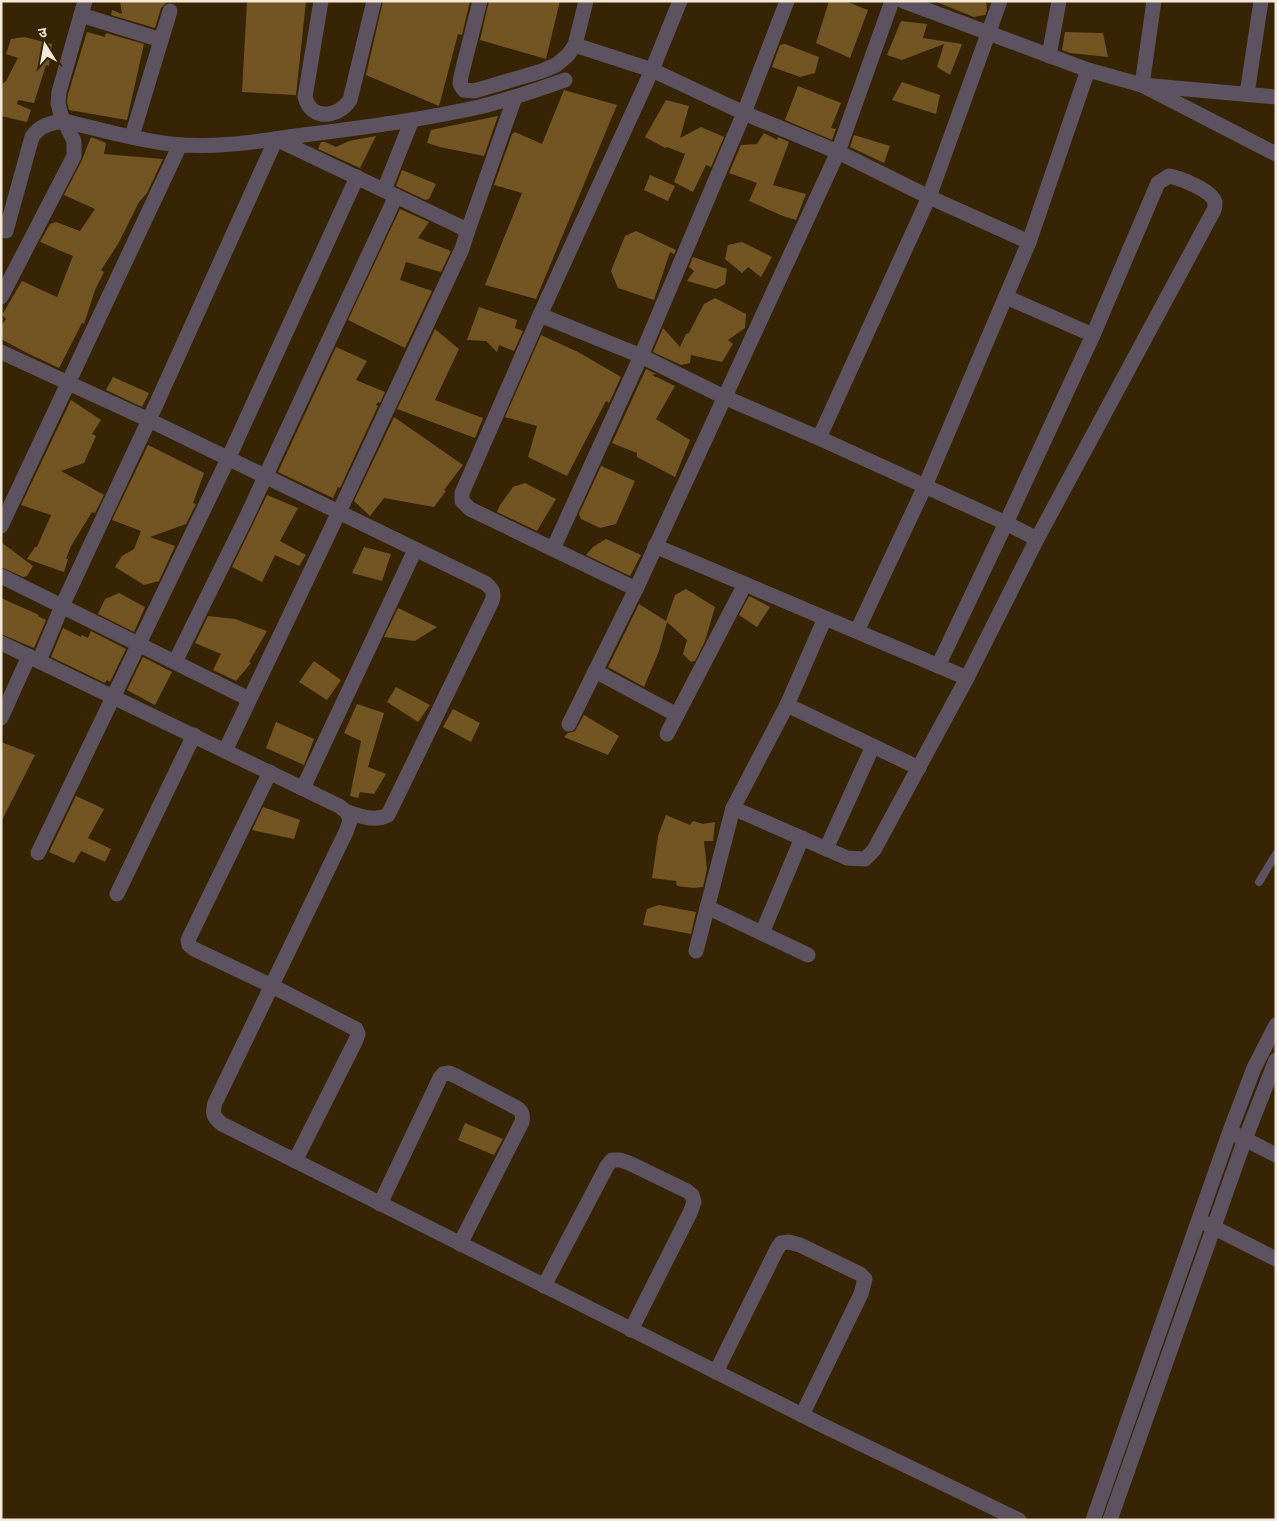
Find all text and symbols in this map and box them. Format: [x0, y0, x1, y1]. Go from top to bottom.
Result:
north arrow [20, 20, 70, 70]
text: उ [37, 22, 49, 41]

